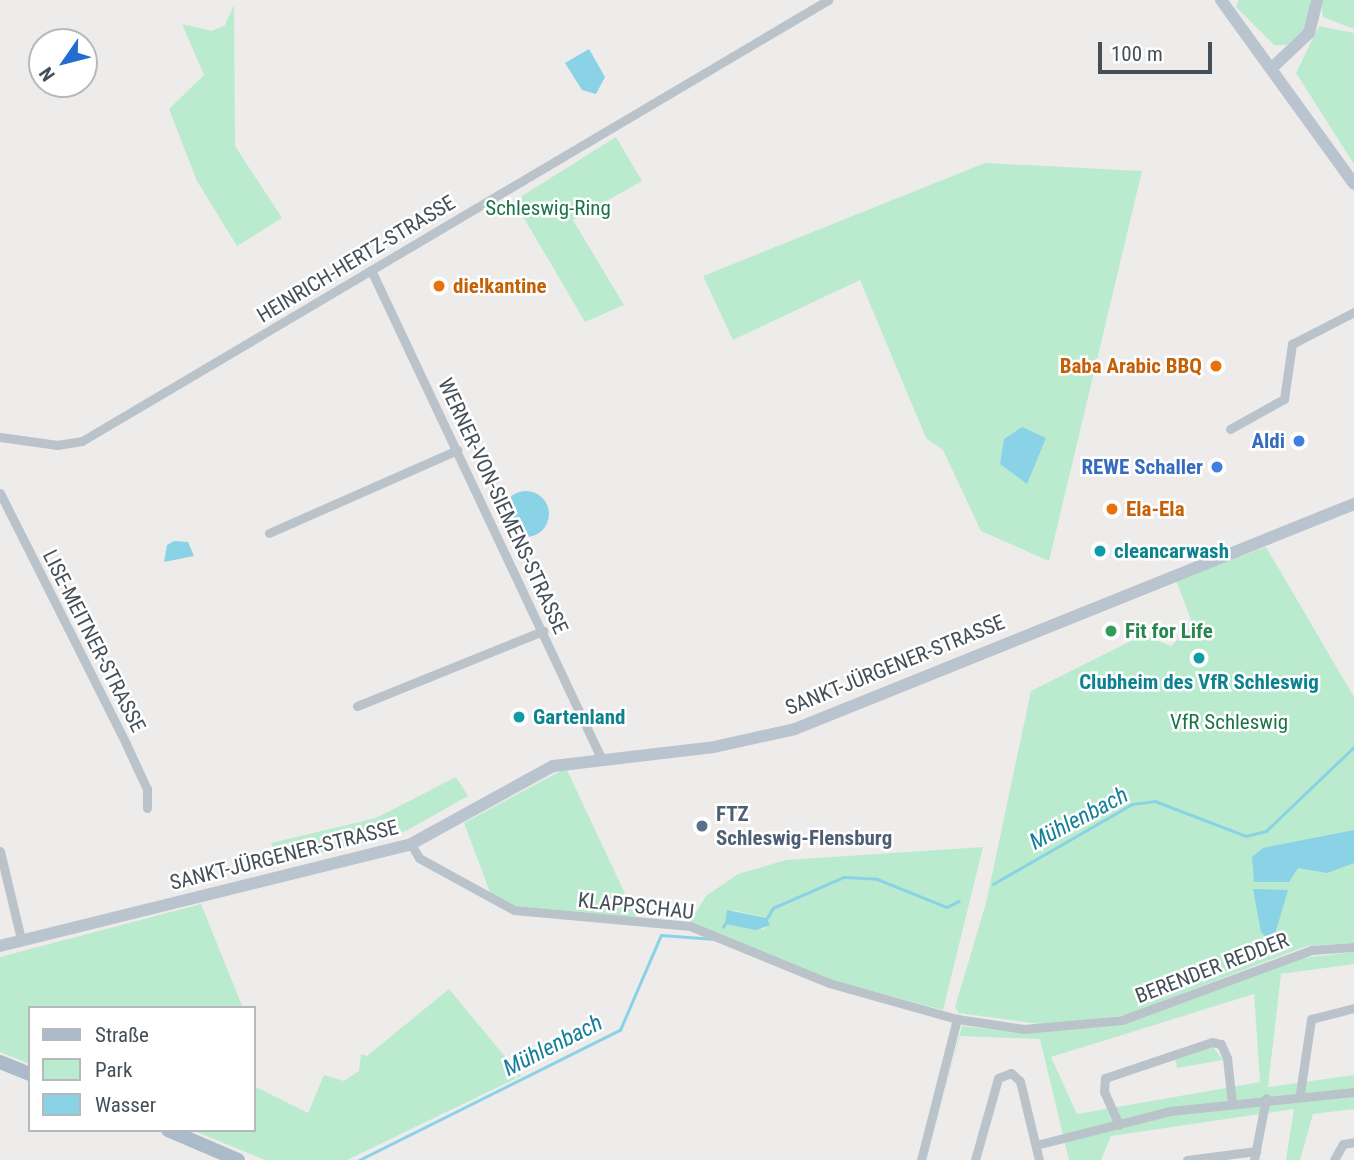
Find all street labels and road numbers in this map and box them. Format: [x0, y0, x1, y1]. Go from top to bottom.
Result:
street label: HEINRICH-HERTZ-STRASSE [252, 190, 460, 328]
street label: WERNER-VON-SIEMENS-STRASSE [433, 374, 573, 638]
street label: LISE-MEITNER-STRASSE [37, 546, 151, 736]
street label: SANKT-JÜRGENER-STRASSE [782, 609, 1008, 721]
street label: SANKT-JÜRGENER-STRASSE [167, 814, 401, 896]
street label: KLAPPSCHAU [577, 887, 695, 925]
street label: BERENDER REDDER [1132, 927, 1292, 1009]

